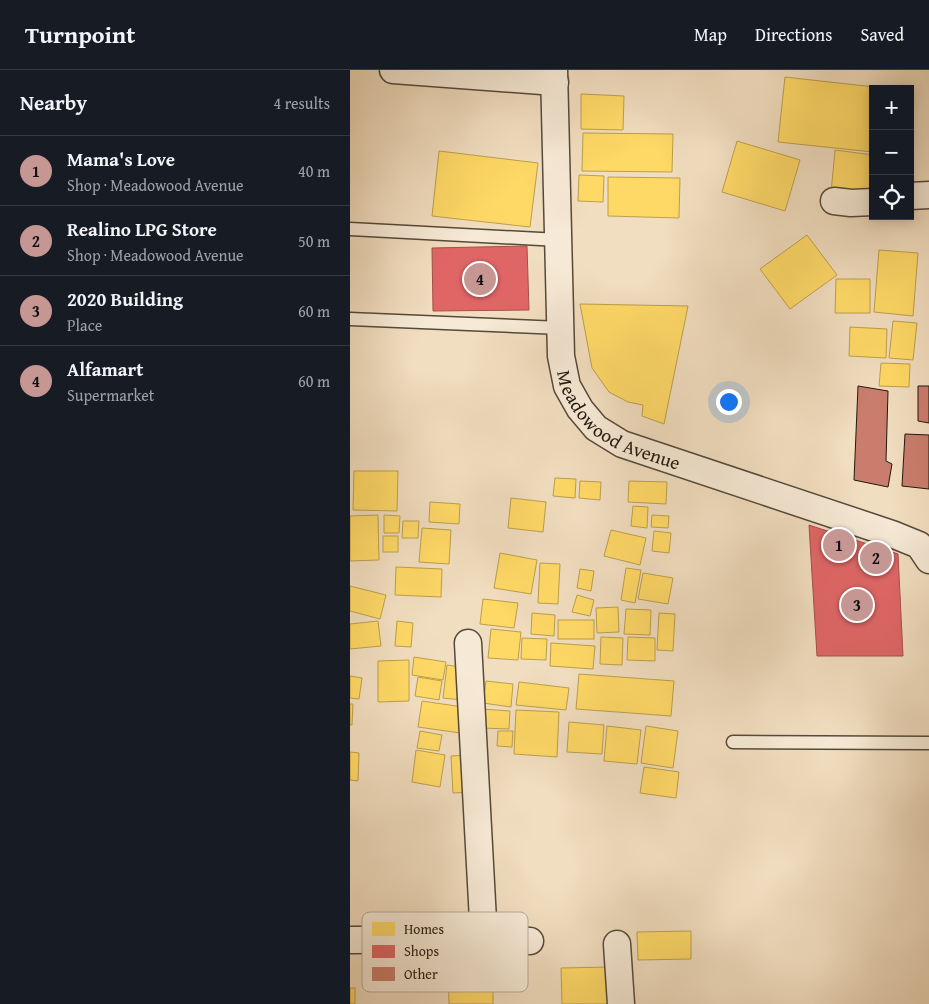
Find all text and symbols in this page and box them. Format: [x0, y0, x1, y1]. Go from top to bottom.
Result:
text: Turnpoint [25, 17, 135, 52]
text: Map [694, 21, 727, 48]
text: Directions [755, 21, 832, 48]
text: Saved [860, 21, 904, 48]
map controls [869, 85, 914, 220]
button: + [869, 85, 914, 130]
text: Nearby [20, 87, 87, 118]
text: 4 results [273, 91, 330, 115]
button: − [869, 130, 914, 175]
text: Mama's Love [67, 145, 175, 173]
text: 1 [32, 159, 40, 183]
text: 40 m [298, 159, 330, 183]
text: Shop · Meadowood Avenue [67, 173, 244, 197]
button: locate [869, 175, 914, 220]
text: Realino LPG Store [67, 215, 217, 243]
text: 2 [32, 229, 40, 253]
text: 50 m [298, 229, 330, 253]
text: Shop · Meadowood Avenue [67, 243, 244, 267]
pin: 4 [464, 260, 496, 298]
text: 2020 Building [67, 285, 183, 313]
text: 3 [32, 299, 40, 323]
text: 60 m [298, 299, 330, 323]
text: Place [67, 313, 102, 337]
text: Alfamart [67, 355, 143, 383]
street label: Meadowood Avenue [550, 368, 684, 477]
text: 4 [32, 369, 40, 393]
text: 60 m [298, 369, 330, 393]
text: Supermarket [67, 383, 154, 407]
your location [716, 389, 742, 415]
pin: 1 [823, 526, 855, 564]
pin: 2 [860, 539, 892, 577]
pin: 3 [841, 586, 873, 624]
legend [362, 912, 528, 992]
text: Homes [404, 919, 444, 939]
text: Shops [404, 941, 439, 961]
text: Other [404, 964, 438, 984]

